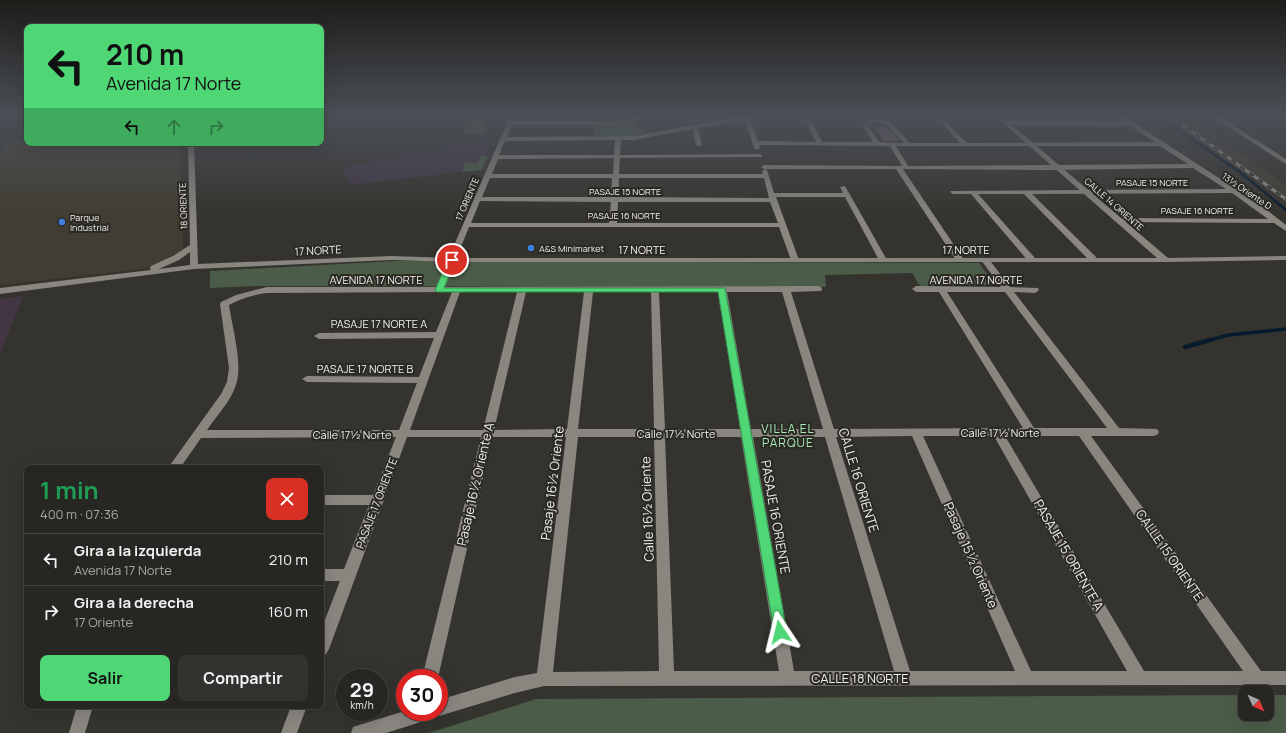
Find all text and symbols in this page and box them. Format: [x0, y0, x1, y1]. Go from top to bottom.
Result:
text: 210 m [106, 35, 184, 73]
icon: left [40, 40, 92, 92]
text: Avenida 17 Norte [106, 71, 241, 95]
icon: left [121, 116, 143, 138]
icon: ahead [163, 116, 185, 138]
icon: right [205, 116, 227, 138]
street label: 13½ Oriente D [1220, 170, 1274, 212]
street label: 17 ORIENTE [452, 175, 482, 223]
street label: CALLE 14 ORIENTE [1082, 175, 1146, 233]
street label: PASAJE 15 NORTE [1116, 176, 1188, 189]
street label: 18 ORIENTE [176, 182, 190, 230]
street label: PASAJE 15 NORTE [589, 185, 661, 198]
street label: PASAJE 16 NORTE [1161, 204, 1233, 217]
street label: PASAJE 16 NORTE [588, 209, 660, 222]
place label: Parque Industrial [70, 211, 109, 234]
marker: Parque Industrial [57, 217, 67, 227]
street label: 17 NORTE [294, 241, 342, 259]
place label: A&S Minimarket [539, 242, 605, 255]
street label: 17 NORTE [618, 242, 666, 257]
street label: 17 NORTE [942, 242, 990, 257]
pin [435, 243, 469, 277]
marker: A&S Minimarket [526, 243, 536, 253]
icon: arrive [441, 249, 463, 271]
street label: AVENIDA 17 NORTE [330, 272, 422, 287]
street label: AVENIDA 17 NORTE [930, 272, 1022, 287]
street label: PASAJE 17 NORTE A [331, 316, 427, 331]
street label: PASAJE 17 NORTE B [317, 361, 413, 376]
district label: VILLA EL PARQUE [761, 420, 815, 451]
street label: Pasaje 16½ Oriente A [452, 421, 498, 547]
street label: Pasaje 16½ Oriente [536, 424, 568, 541]
street label: Calle 17½ Norte [961, 425, 1040, 440]
street label: Calle 17½ Norte [637, 426, 716, 441]
street label: CALLE 16 ORIENTE [835, 426, 883, 534]
street label: Calle 17½ Norte [313, 427, 392, 442]
street label: PASAJE 17 ORIENTE [352, 455, 400, 551]
street label: Calle 16½ Oriente [636, 456, 658, 562]
street label: PASAJE 16 ORIENTE [757, 459, 795, 575]
text: 1 min [40, 473, 99, 506]
button: close [266, 478, 308, 520]
street label: PASAJE 15 ORIENTE A [1030, 496, 1108, 614]
street label: Pasaje 15½ Oriente [940, 499, 1003, 611]
text: 400 m · 07:36 [40, 505, 119, 523]
street label: CALLE 15 ORIENTE [1132, 506, 1208, 604]
text: Gira a la izquierda [74, 540, 201, 561]
icon: left [40, 549, 62, 571]
text: 210 m [269, 549, 308, 570]
text: Avenida 17 Norte [74, 561, 172, 579]
text: Gira a la derecha [74, 592, 194, 613]
icon: right [40, 601, 62, 623]
text: 160 m [268, 601, 308, 622]
position arrow [759, 611, 801, 653]
text: 17 Oriente [74, 613, 133, 631]
button: Salir [40, 655, 170, 701]
button: Compartir [178, 655, 308, 701]
speed limit sign: 30 [396, 669, 448, 721]
street label: CALLE 18 NORTE [811, 669, 909, 687]
text: 29 [350, 676, 374, 703]
north arrow [1238, 685, 1274, 721]
map controls [1238, 685, 1274, 721]
text: km/h [350, 698, 374, 712]

